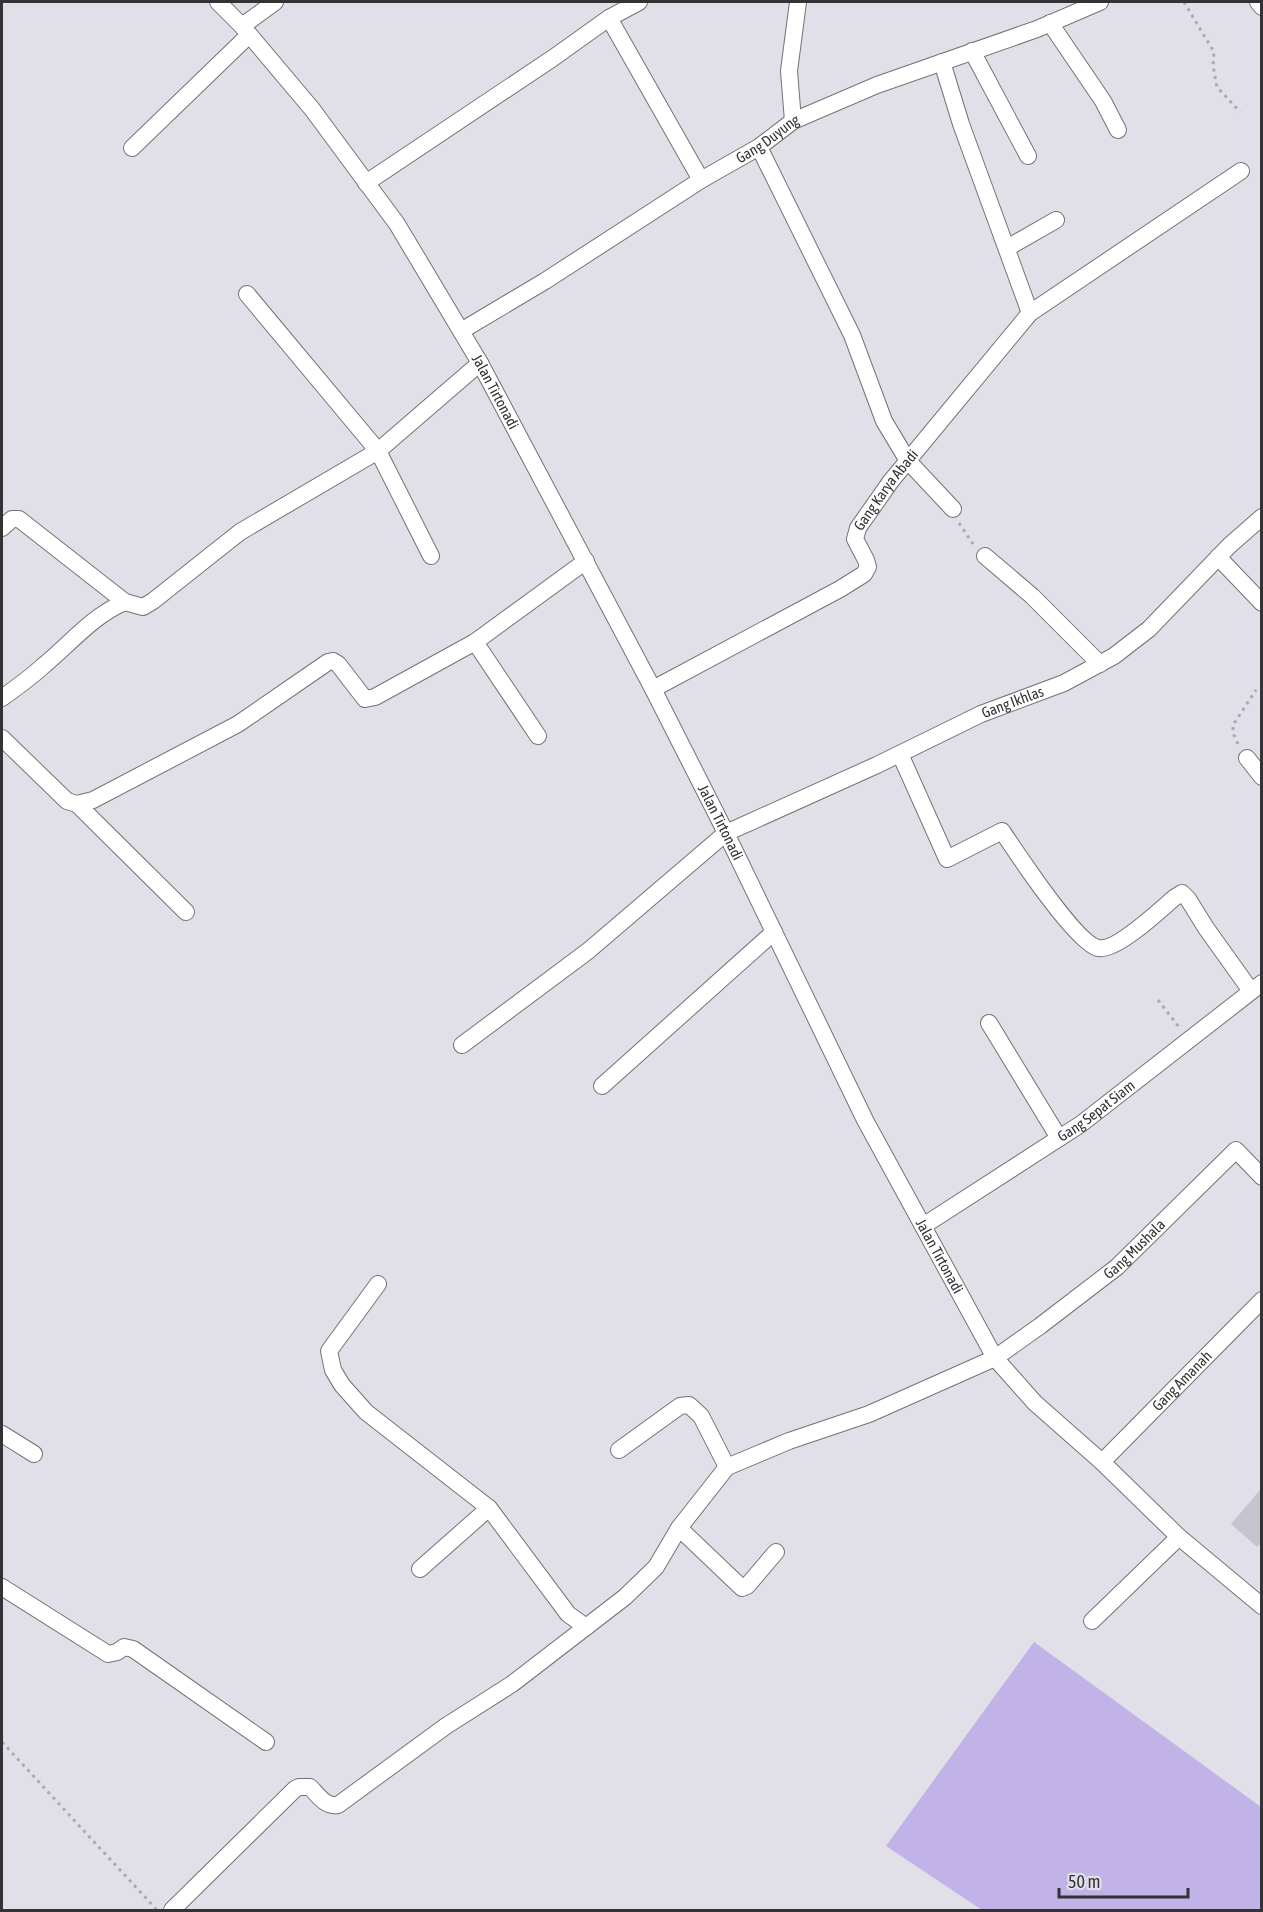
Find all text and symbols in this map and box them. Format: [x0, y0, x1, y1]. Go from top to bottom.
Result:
street label: Gang Duyung [733, 110, 802, 166]
street label: Jalan Tirtonadi [469, 351, 522, 432]
street label: Gang Karya Abadi [850, 446, 921, 533]
street label: Gang Ikhlas [979, 682, 1046, 721]
street label: Jalan Tirtonadi [695, 782, 747, 863]
street label: Gang Sepat Siam [1054, 1076, 1138, 1145]
street label: Jalan Tirtonadi [913, 1216, 967, 1296]
street label: Gang Mushala [1100, 1216, 1168, 1282]
street label: Gang Amanah [1148, 1347, 1215, 1414]
scale bar [1059, 1861, 1188, 1899]
text: 50 m [1068, 1871, 1100, 1892]

